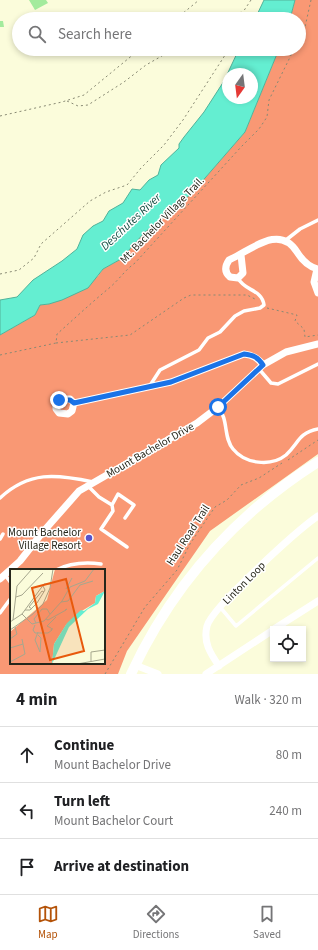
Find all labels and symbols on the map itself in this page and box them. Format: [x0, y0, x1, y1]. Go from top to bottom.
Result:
north arrow [222, 68, 258, 104]
street label: Mt. Bachelor Village Trail. [117, 173, 208, 267]
water label: Deschutes River [97, 189, 166, 254]
route end [50, 391, 68, 409]
route start [209, 398, 227, 416]
street label: Mount Bachelor Drive [103, 418, 197, 481]
street label: Haul Road Trail [163, 502, 213, 568]
place label: Mount Bachelor Village Resort [8, 525, 81, 553]
marker: Mount Bachelor Village Resort [84, 533, 94, 543]
street label: Linton Loop [219, 558, 269, 608]
inset map [10, 569, 105, 664]

